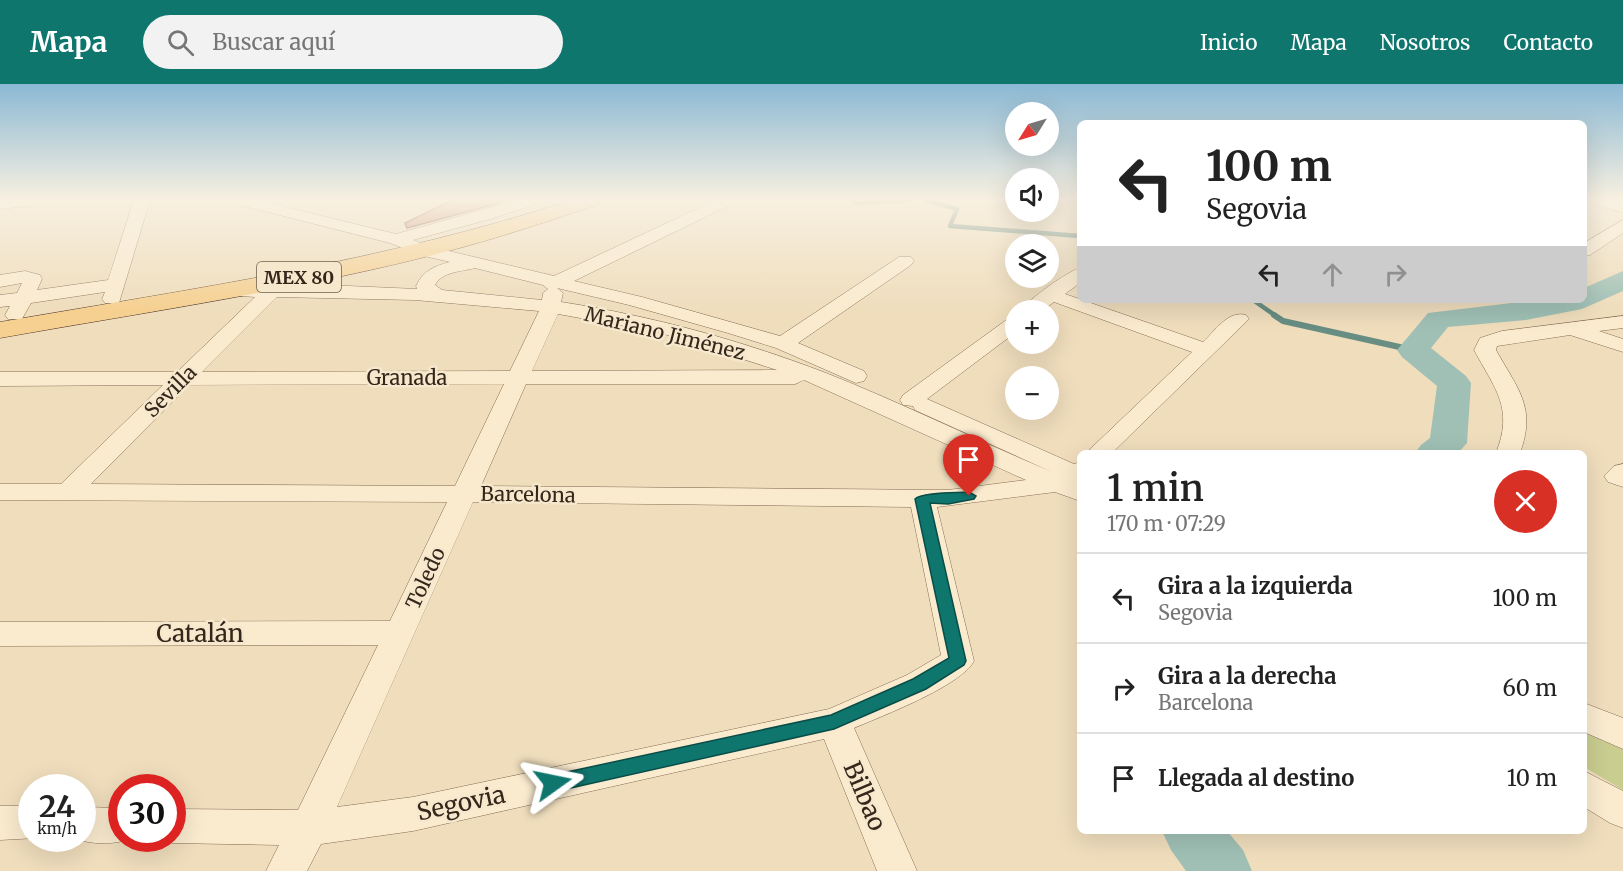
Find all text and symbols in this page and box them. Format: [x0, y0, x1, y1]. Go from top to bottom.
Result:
search box [143, 15, 563, 69]
text: Mapa [30, 24, 107, 60]
icon: search [164, 26, 197, 59]
text: Buscar aquí [212, 28, 335, 56]
text: Inicio [1200, 29, 1258, 56]
text: Mapa [1291, 29, 1347, 56]
text: Nosotros [1380, 29, 1470, 56]
text: Contacto [1503, 29, 1593, 56]
north arrow [1005, 102, 1059, 156]
map controls [1005, 102, 1059, 420]
text: 100 m [1206, 140, 1332, 192]
icon: left [1107, 144, 1185, 222]
button: sound [1005, 168, 1059, 222]
text: Segovia [1206, 192, 1307, 226]
button: layers [1005, 234, 1059, 288]
icon: left [1253, 258, 1286, 291]
icon: ahead [1316, 258, 1349, 291]
icon: right [1379, 258, 1412, 291]
road number: MEX 80 [257, 262, 341, 292]
button: + [1005, 300, 1059, 354]
street label: Mariano Jiménez [582, 301, 748, 365]
street label: Sevilla [139, 359, 202, 422]
street label: Granada [367, 365, 448, 390]
button: − [1005, 366, 1059, 420]
pin [943, 434, 994, 496]
icon: arrive [952, 443, 985, 476]
text: 1 min [1107, 466, 1204, 511]
button: close [1494, 470, 1557, 533]
street label: Barcelona [480, 481, 576, 507]
text: 170 m · 07:29 [1107, 511, 1226, 536]
street label: Toledo [400, 543, 450, 613]
text: Gira a la izquierda [1158, 572, 1353, 600]
icon: left [1107, 582, 1140, 615]
text: 100 m [1492, 584, 1557, 612]
text: Segovia [1158, 600, 1233, 625]
street label: Catalán [156, 618, 244, 649]
text: Gira a la derecha [1158, 662, 1336, 690]
icon: right [1107, 672, 1140, 705]
text: 60 m [1503, 674, 1557, 702]
text: Barcelona [1158, 690, 1253, 715]
position arrow [521, 751, 585, 815]
street label: Bilbao [837, 757, 893, 835]
icon: arrive [1107, 762, 1140, 795]
text: Llegada al destino [1158, 764, 1354, 792]
text: 10 m [1507, 764, 1557, 792]
speed limit sign: 30 [108, 774, 186, 852]
street label: Segovia [414, 778, 508, 827]
text: 24 [39, 787, 75, 825]
text: km/h [37, 819, 77, 838]

